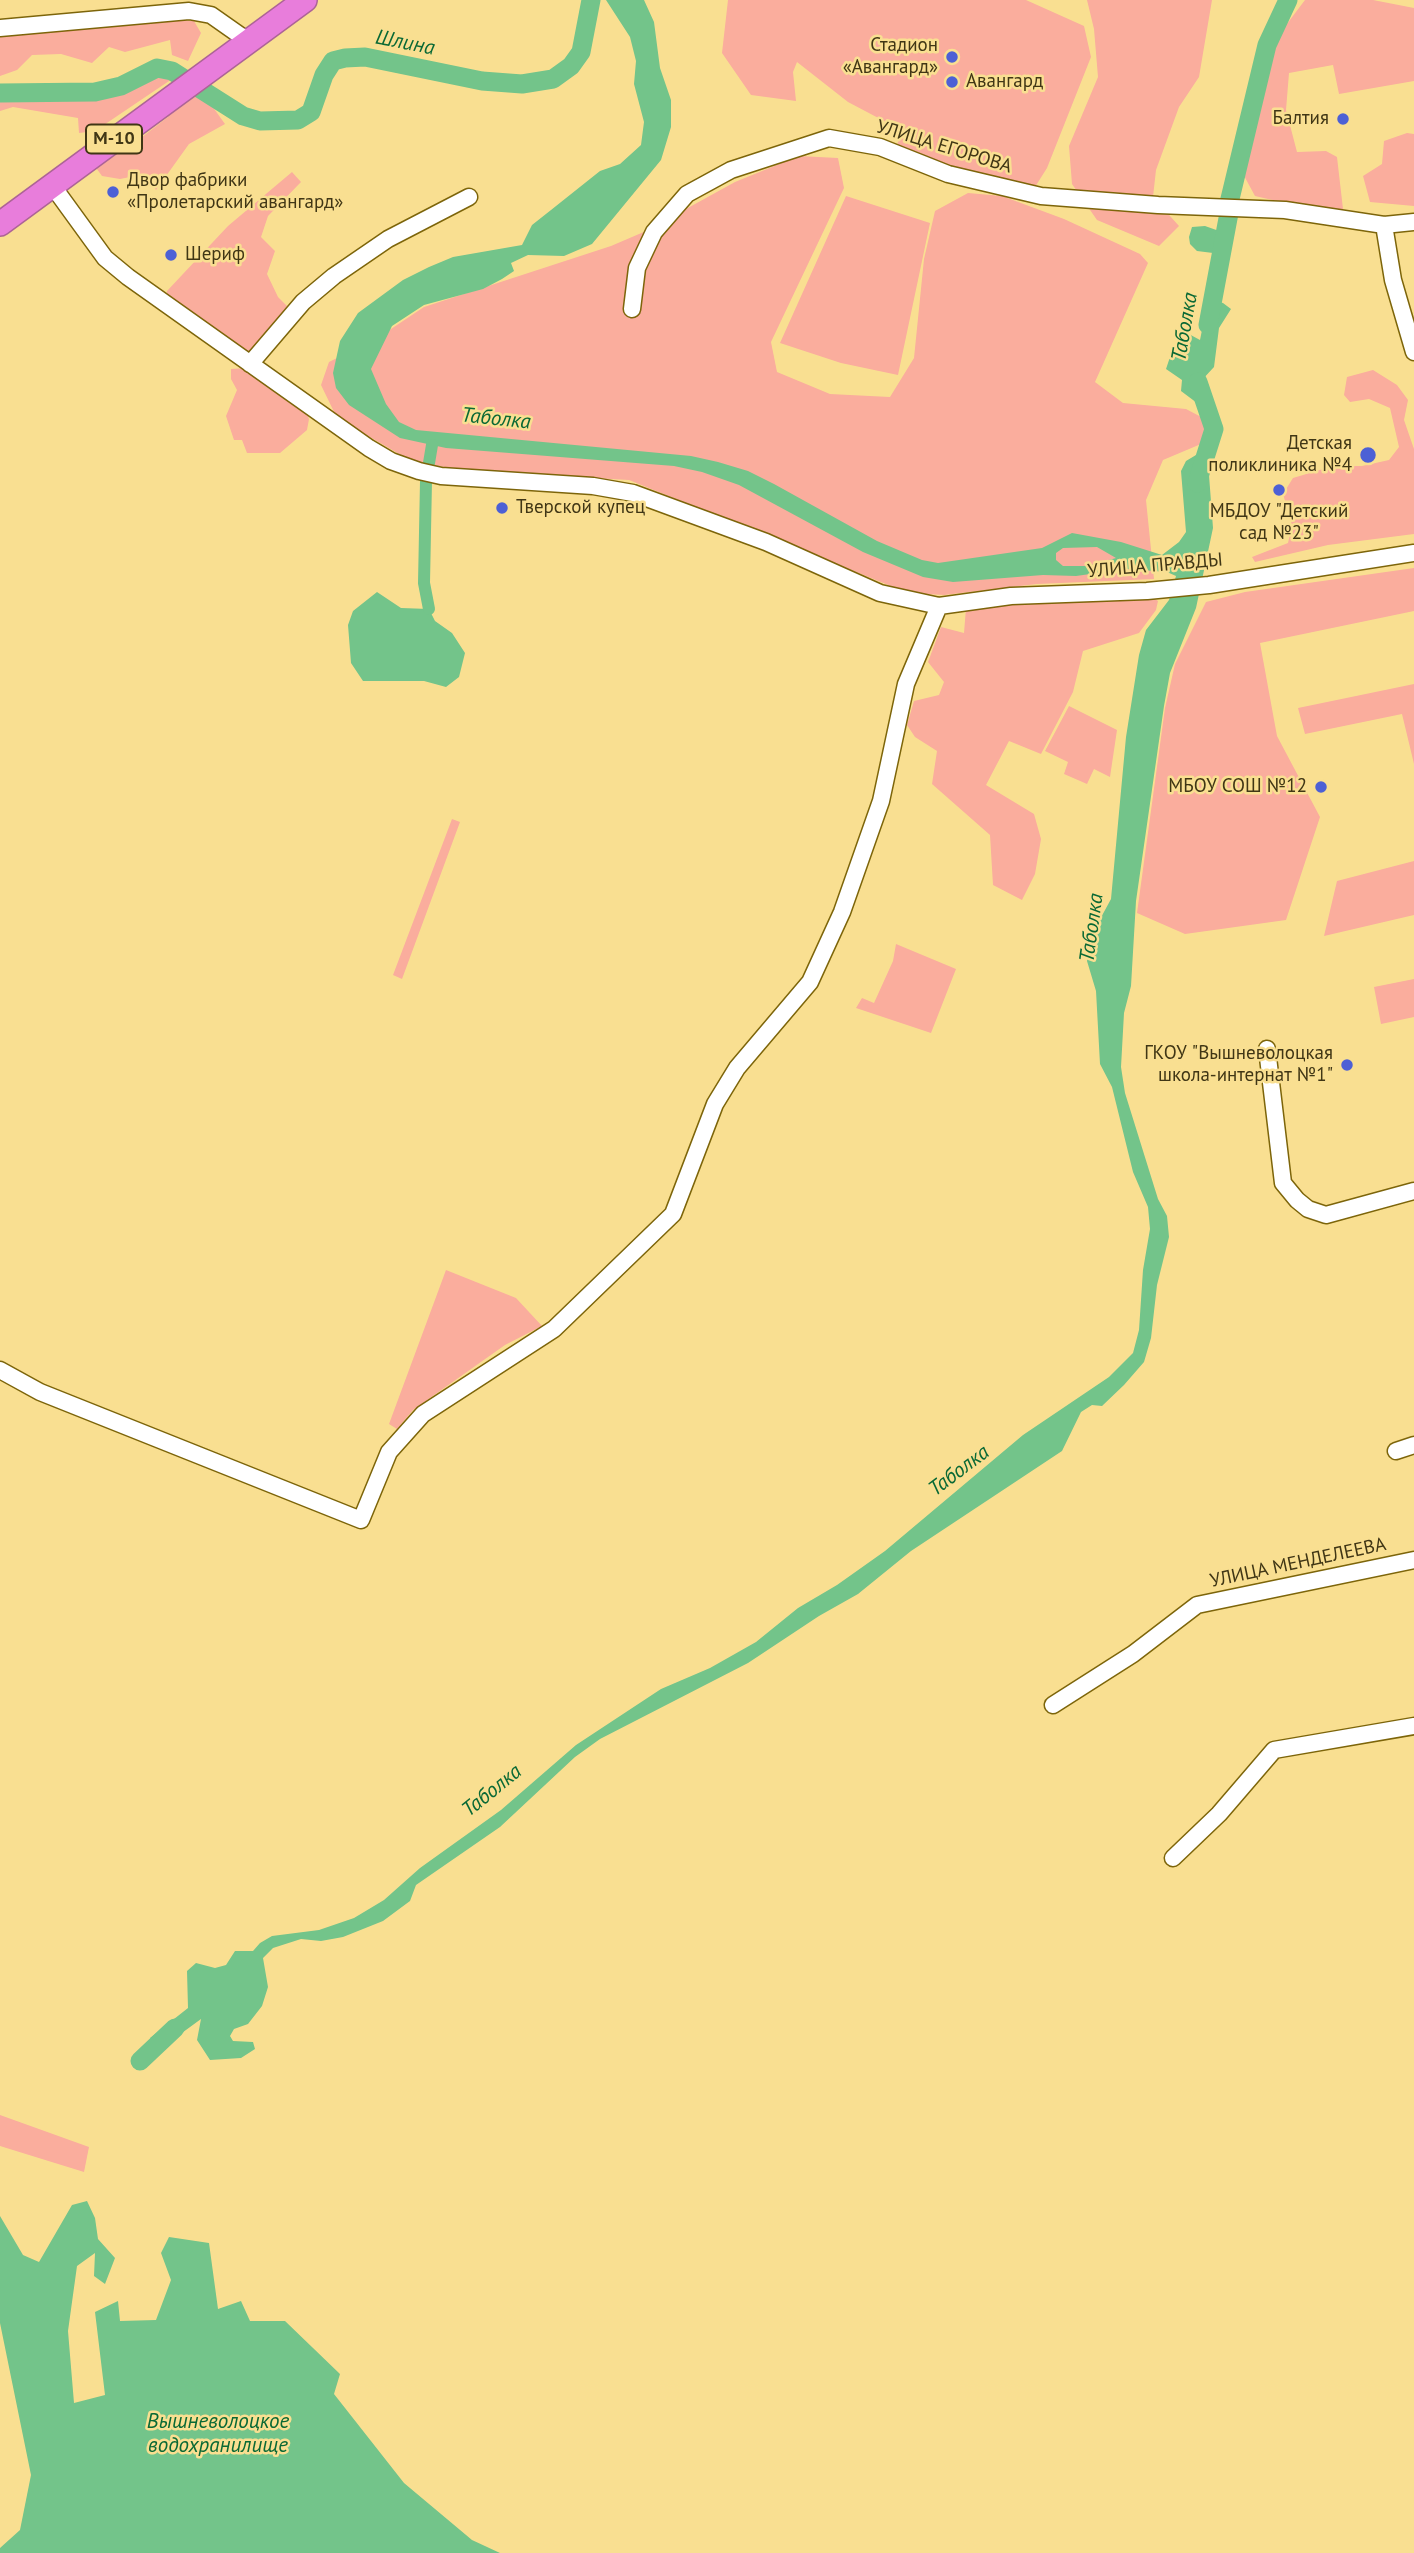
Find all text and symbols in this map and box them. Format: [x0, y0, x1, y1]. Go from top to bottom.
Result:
water label: Шлина [373, 25, 437, 61]
place label: Стадион «Авангард» [843, 35, 938, 79]
marker: Стадион «Авангард» [944, 49, 960, 65]
place label: Авангард [966, 71, 1043, 93]
marker: Авангард [944, 74, 960, 90]
place label: Балтия [1273, 108, 1329, 130]
marker: Балтия [1335, 111, 1351, 127]
street label: УЛИЦА ЕГОРОВА [873, 116, 1015, 178]
road number: М-10 [86, 124, 142, 154]
place label: Двор фабрики «Пролетарский авангард» [127, 170, 343, 214]
marker: Двор фабрики «Пролетарский авангард» [105, 184, 121, 200]
place label: Шериф [185, 244, 245, 266]
marker: Шериф [163, 247, 179, 263]
water label: Таболка [1167, 291, 1203, 363]
water label: Таболка [460, 403, 532, 435]
place label: Детская поликлиника №4 [1208, 433, 1352, 477]
marker: Детская поликлиника №4 [1358, 445, 1378, 465]
marker: МБДОУ "Детский сад №23" [1271, 482, 1287, 498]
place label: Тверской купец [516, 497, 645, 519]
marker: Тверской купец [494, 500, 510, 516]
place label: МБДОУ "Детский сад №23" [1210, 501, 1348, 545]
street label: УЛИЦА ПРАВДЫ [1087, 549, 1223, 583]
place label: МБОУ СОШ №12 [1168, 776, 1307, 798]
marker: МБОУ СОШ №12 [1313, 779, 1329, 795]
water label: Таболка [1075, 892, 1109, 964]
place label: ГКОУ "Вышневолоцкая школа-интернат №1" [1144, 1043, 1333, 1087]
marker: ГКОУ "Вышневолоцкая школа-интернат №1" [1339, 1057, 1355, 1073]
water label: Таболка [924, 1440, 994, 1502]
street label: УЛИЦА МЕНДЕЛЕЕВА [1208, 1533, 1388, 1593]
water label: Таболка [457, 1759, 527, 1823]
water label: Вышневолоцкое водохранилище [147, 2409, 289, 2459]

